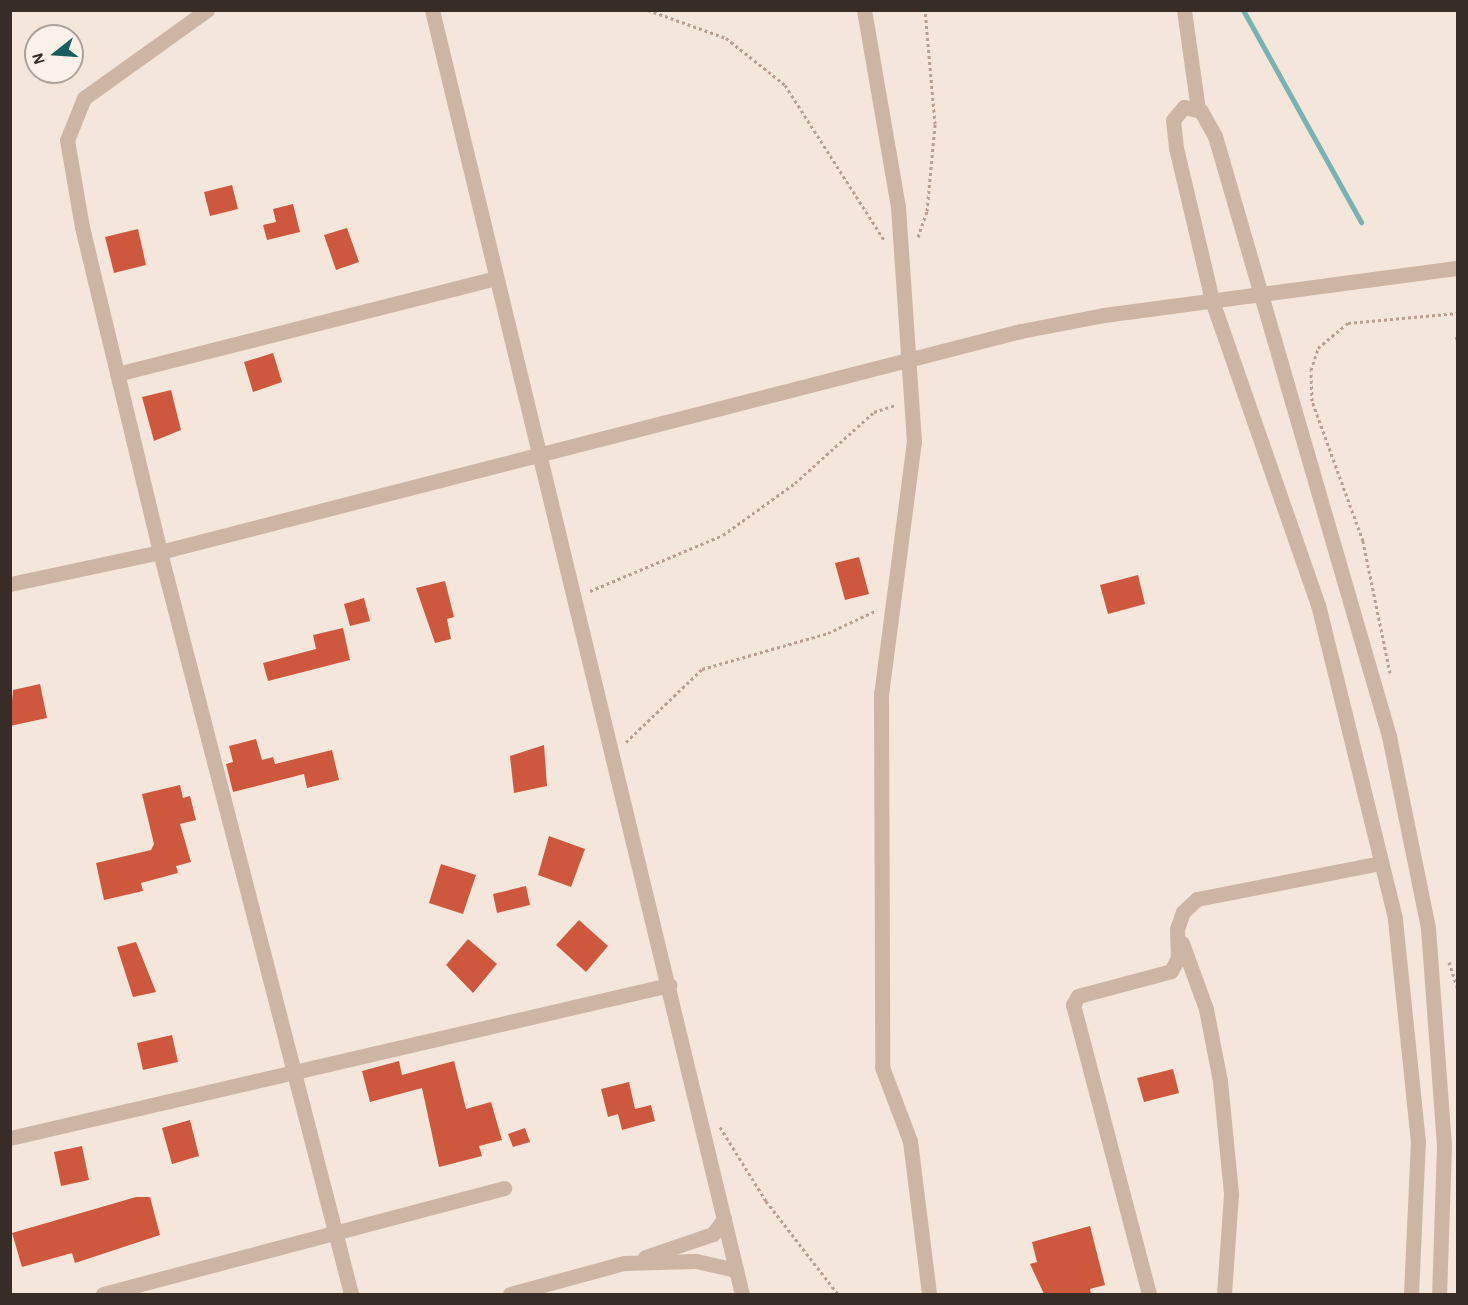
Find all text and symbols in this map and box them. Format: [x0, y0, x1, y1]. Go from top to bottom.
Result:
north arrow [24, 24, 84, 84]
text: N [29, 51, 48, 66]

